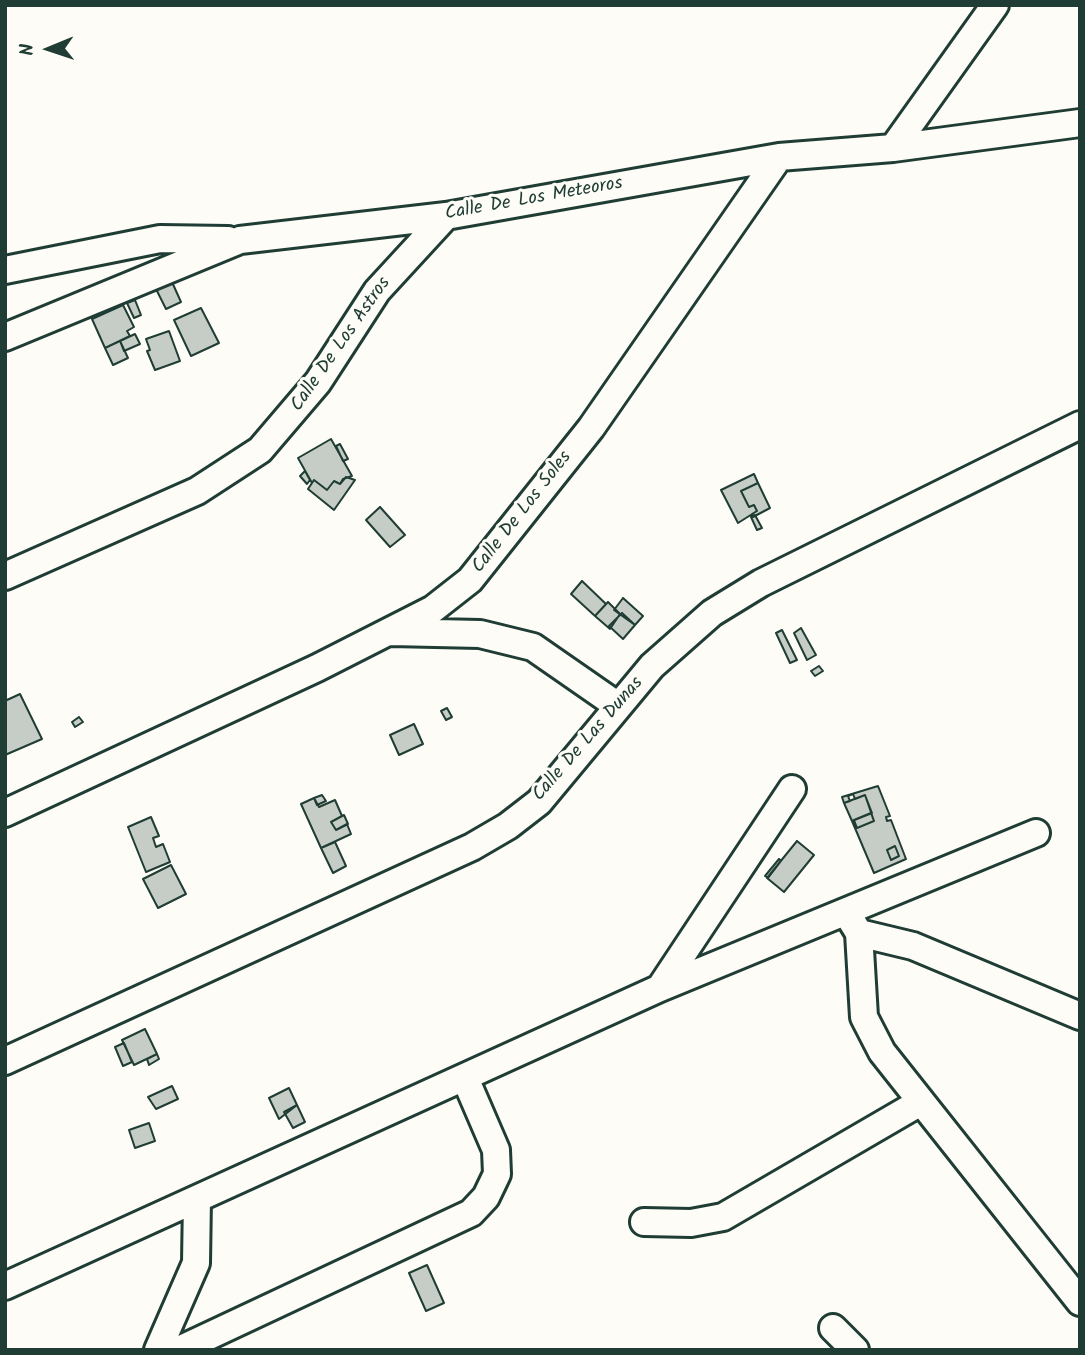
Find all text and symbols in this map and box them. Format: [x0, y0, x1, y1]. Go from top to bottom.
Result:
north arrow [14, 14, 84, 84]
text: N [13, 43, 43, 56]
street label: Calle De Los Meteoros [443, 173, 625, 227]
street label: Calle De Los Astros [287, 273, 397, 417]
street label: Calle De Los Soles [468, 447, 578, 579]
street label: Calle De Las Dunas [529, 673, 649, 807]

